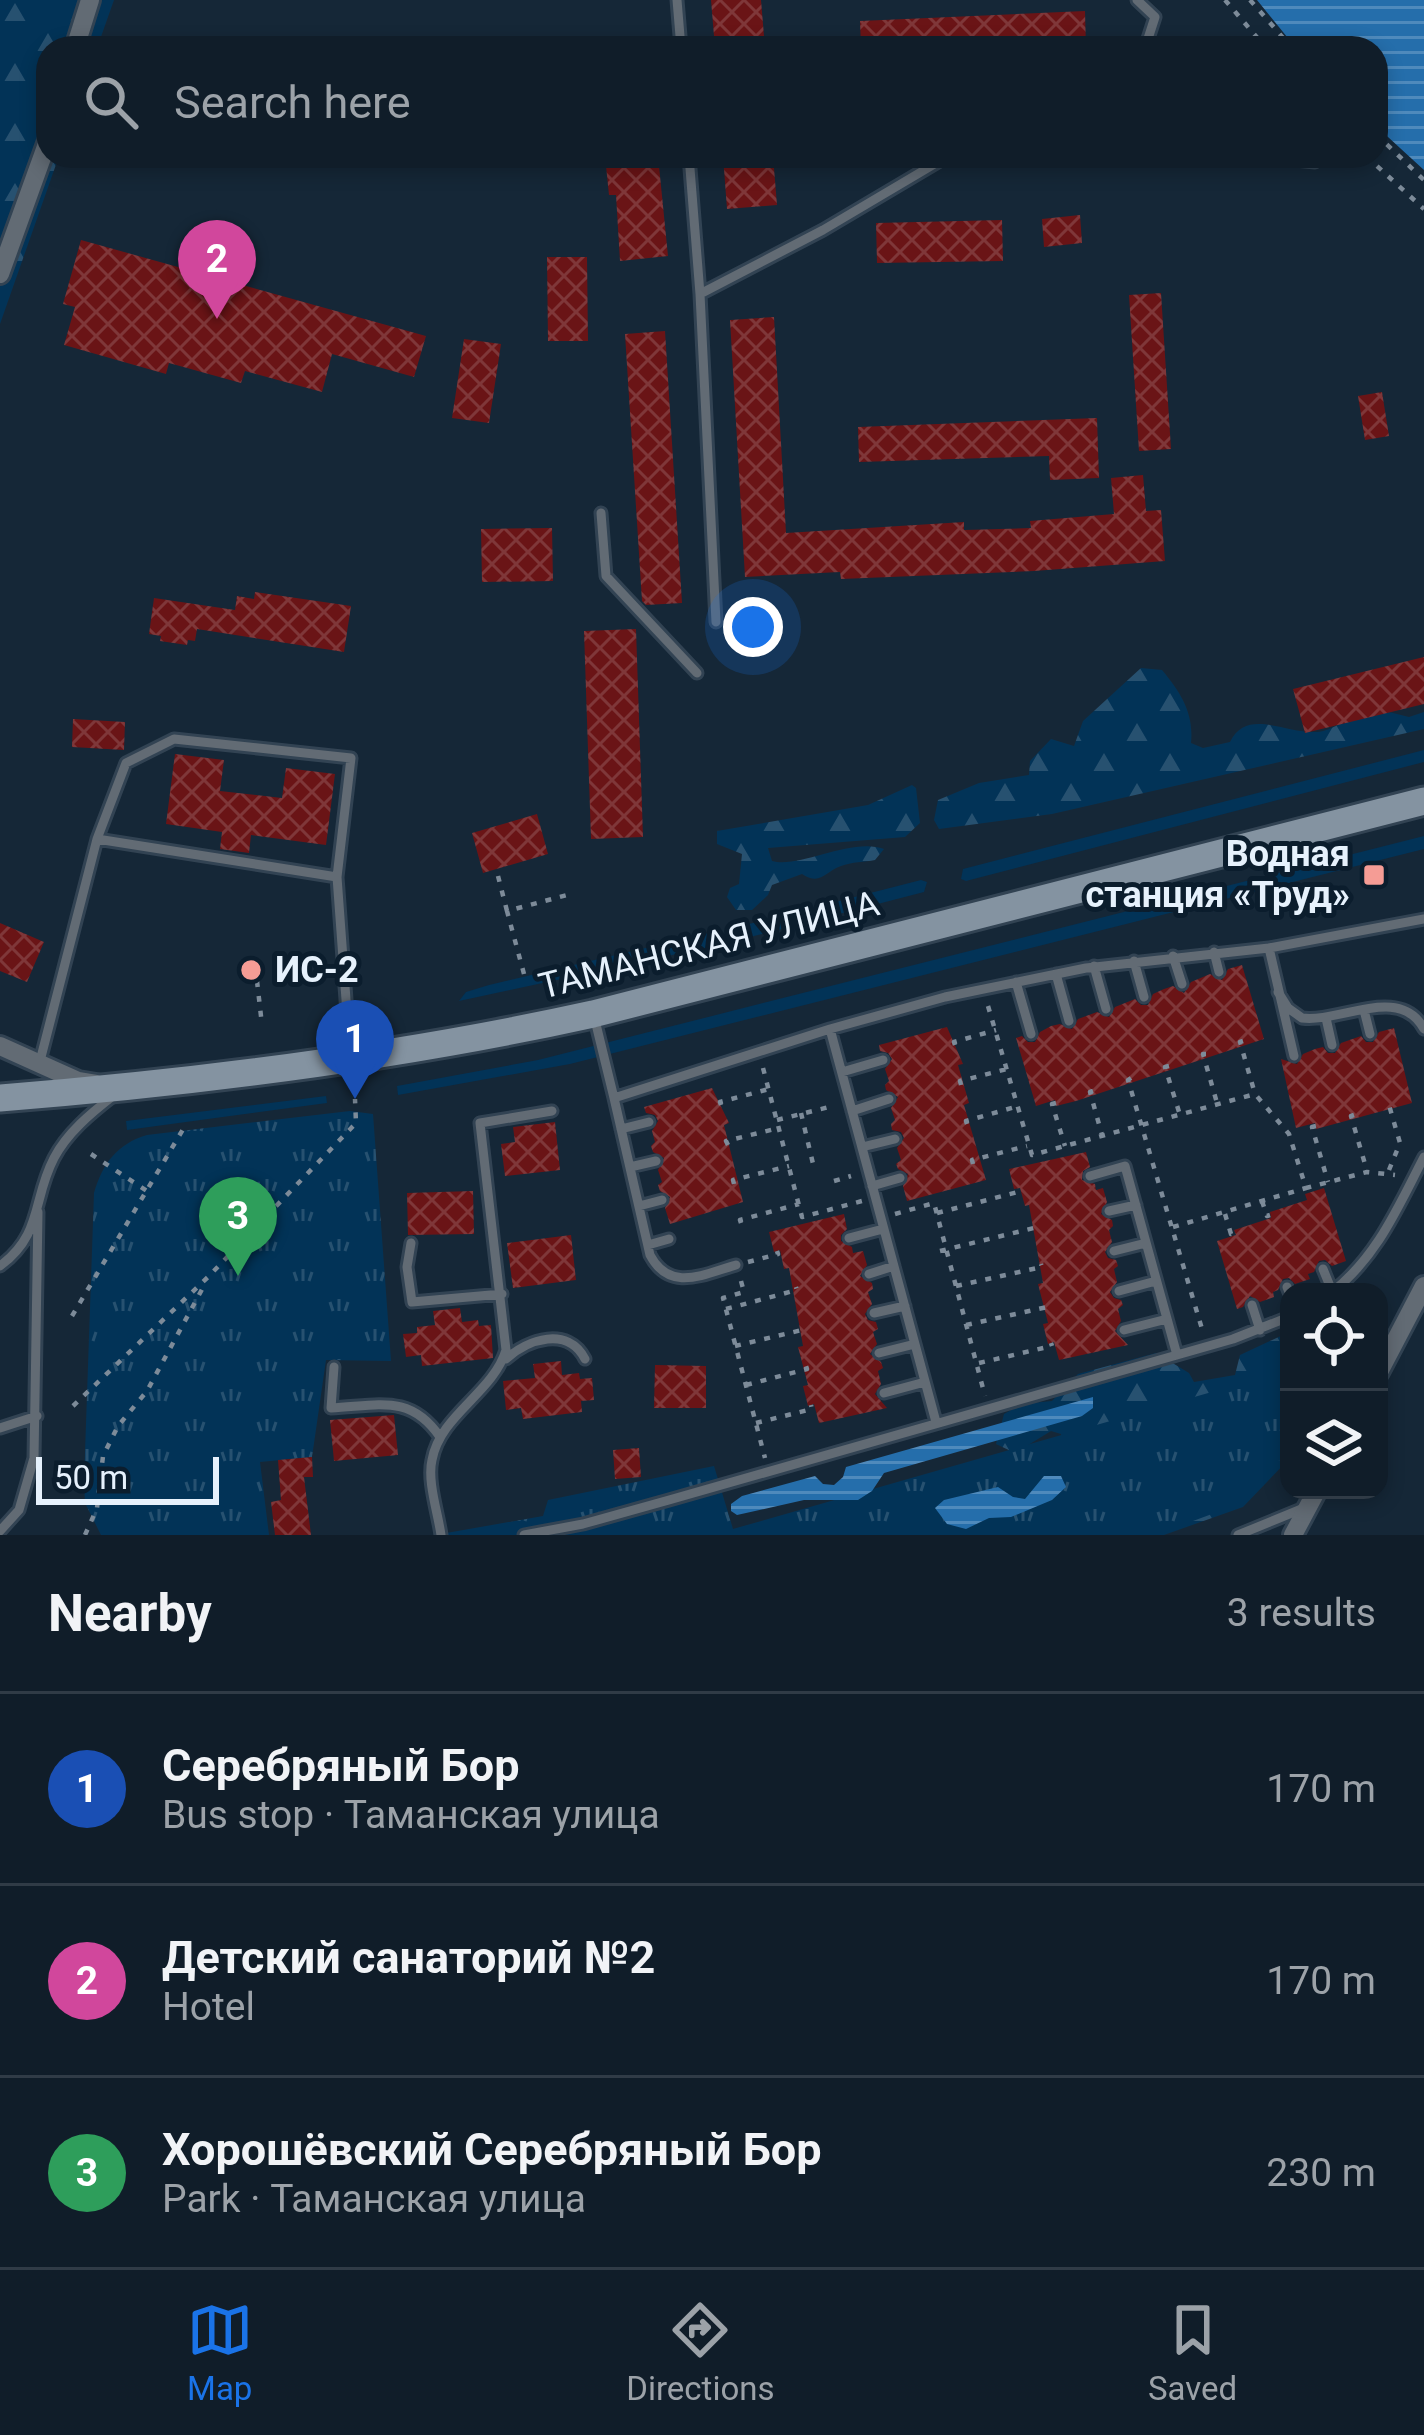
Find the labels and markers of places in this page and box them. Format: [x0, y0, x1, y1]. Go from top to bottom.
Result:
pin: 2 [178, 220, 256, 319]
place label: Водная станция «Труд» [1086, 833, 1350, 916]
marker: Водная станция «Труд» [1361, 862, 1387, 888]
place label: ИС-2 [275, 949, 359, 991]
marker: ИС-2 [238, 957, 264, 983]
pin: 1 [316, 1000, 394, 1099]
pin: 3 [199, 1177, 277, 1276]

